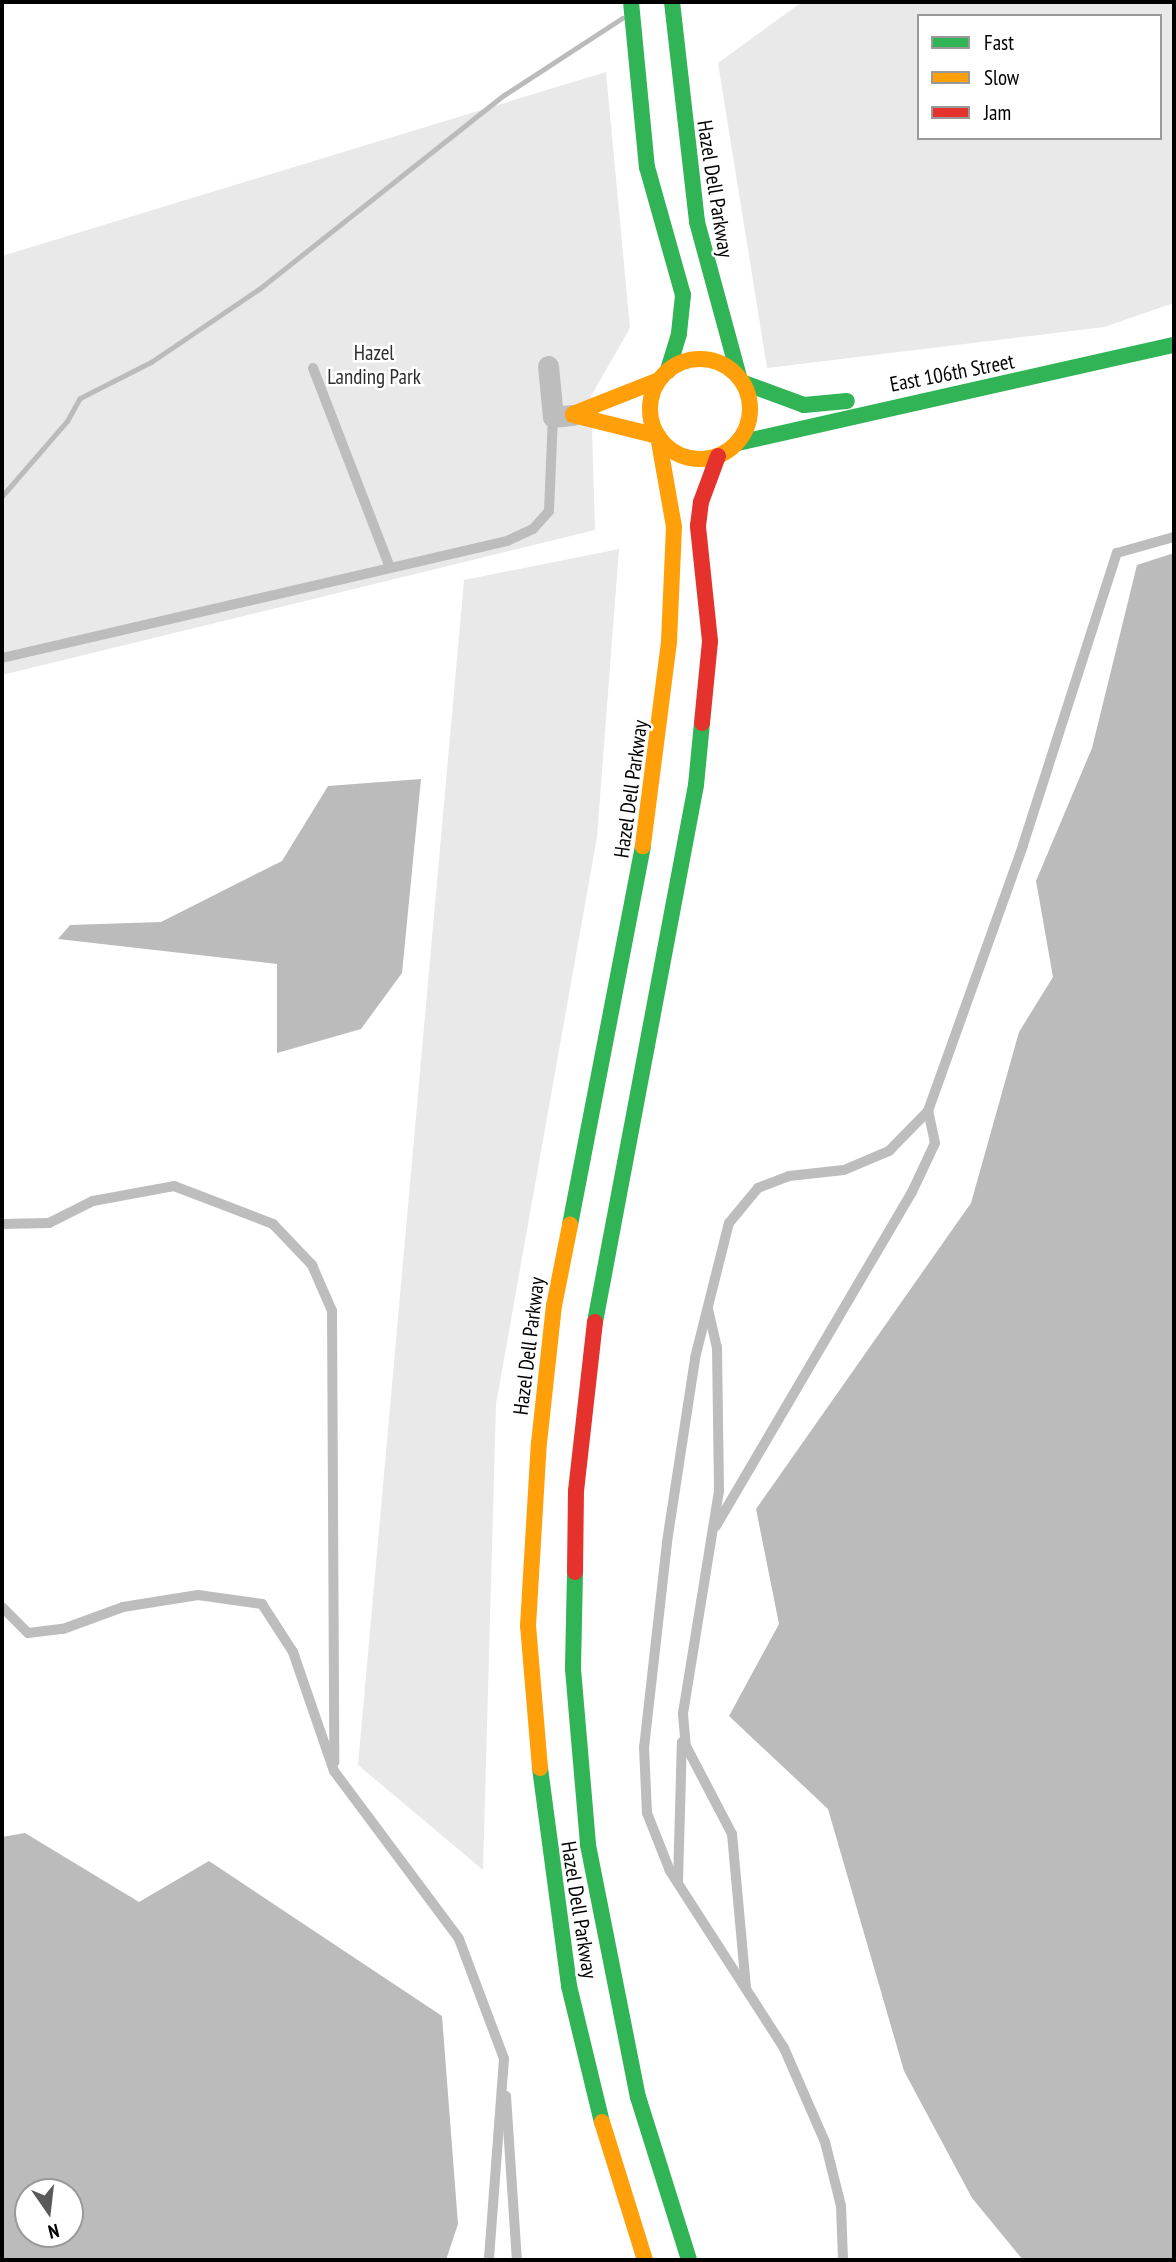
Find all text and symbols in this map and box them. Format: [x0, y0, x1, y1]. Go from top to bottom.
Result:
legend [917, 14, 1162, 140]
text: Fast [984, 29, 1014, 56]
text: Slow [984, 64, 1019, 91]
text: Jam [984, 99, 1011, 126]
street label: Hazel Dell Parkway [692, 118, 738, 260]
park label: Hazel Landing Park [327, 340, 421, 390]
street label: East 106th Street [888, 349, 1016, 397]
street label: Hazel Dell Parkway [609, 719, 653, 859]
street label: Hazel Dell Parkway [508, 1276, 550, 1416]
street label: Hazel Dell Parkway [556, 1839, 602, 1981]
north arrow [14, 2178, 84, 2248]
text: N [46, 2219, 61, 2244]

